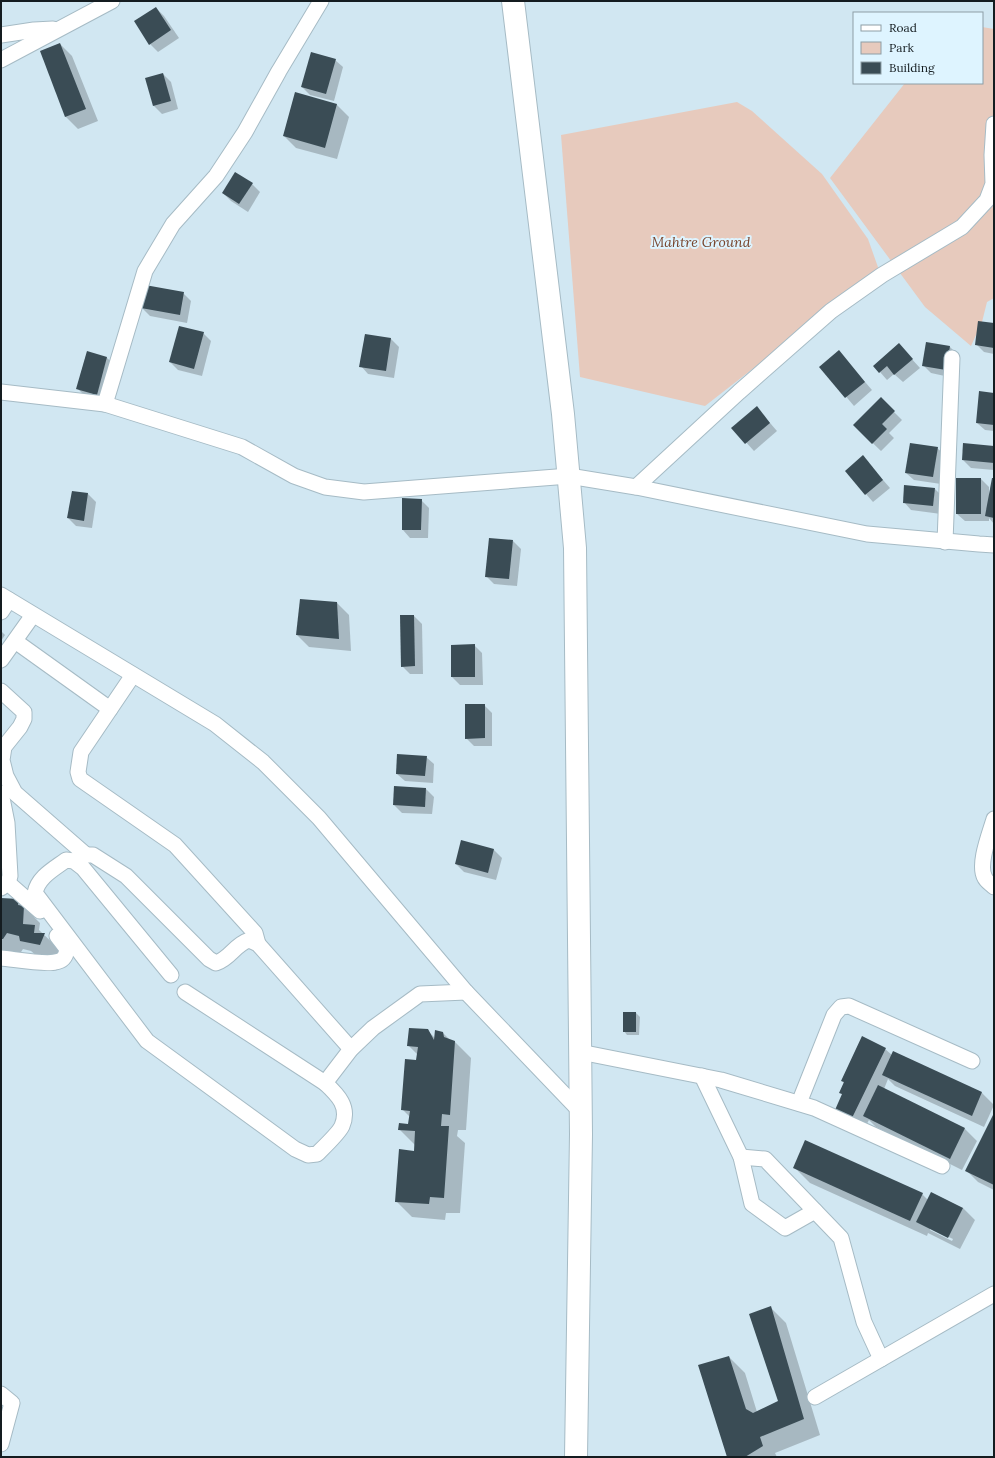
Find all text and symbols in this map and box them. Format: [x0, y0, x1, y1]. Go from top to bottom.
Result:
legend [853, 12, 983, 84]
text: Road [889, 20, 917, 35]
text: Park [889, 40, 915, 55]
text: Building [889, 60, 935, 75]
park label: Mahtre Ground [652, 233, 751, 251]

